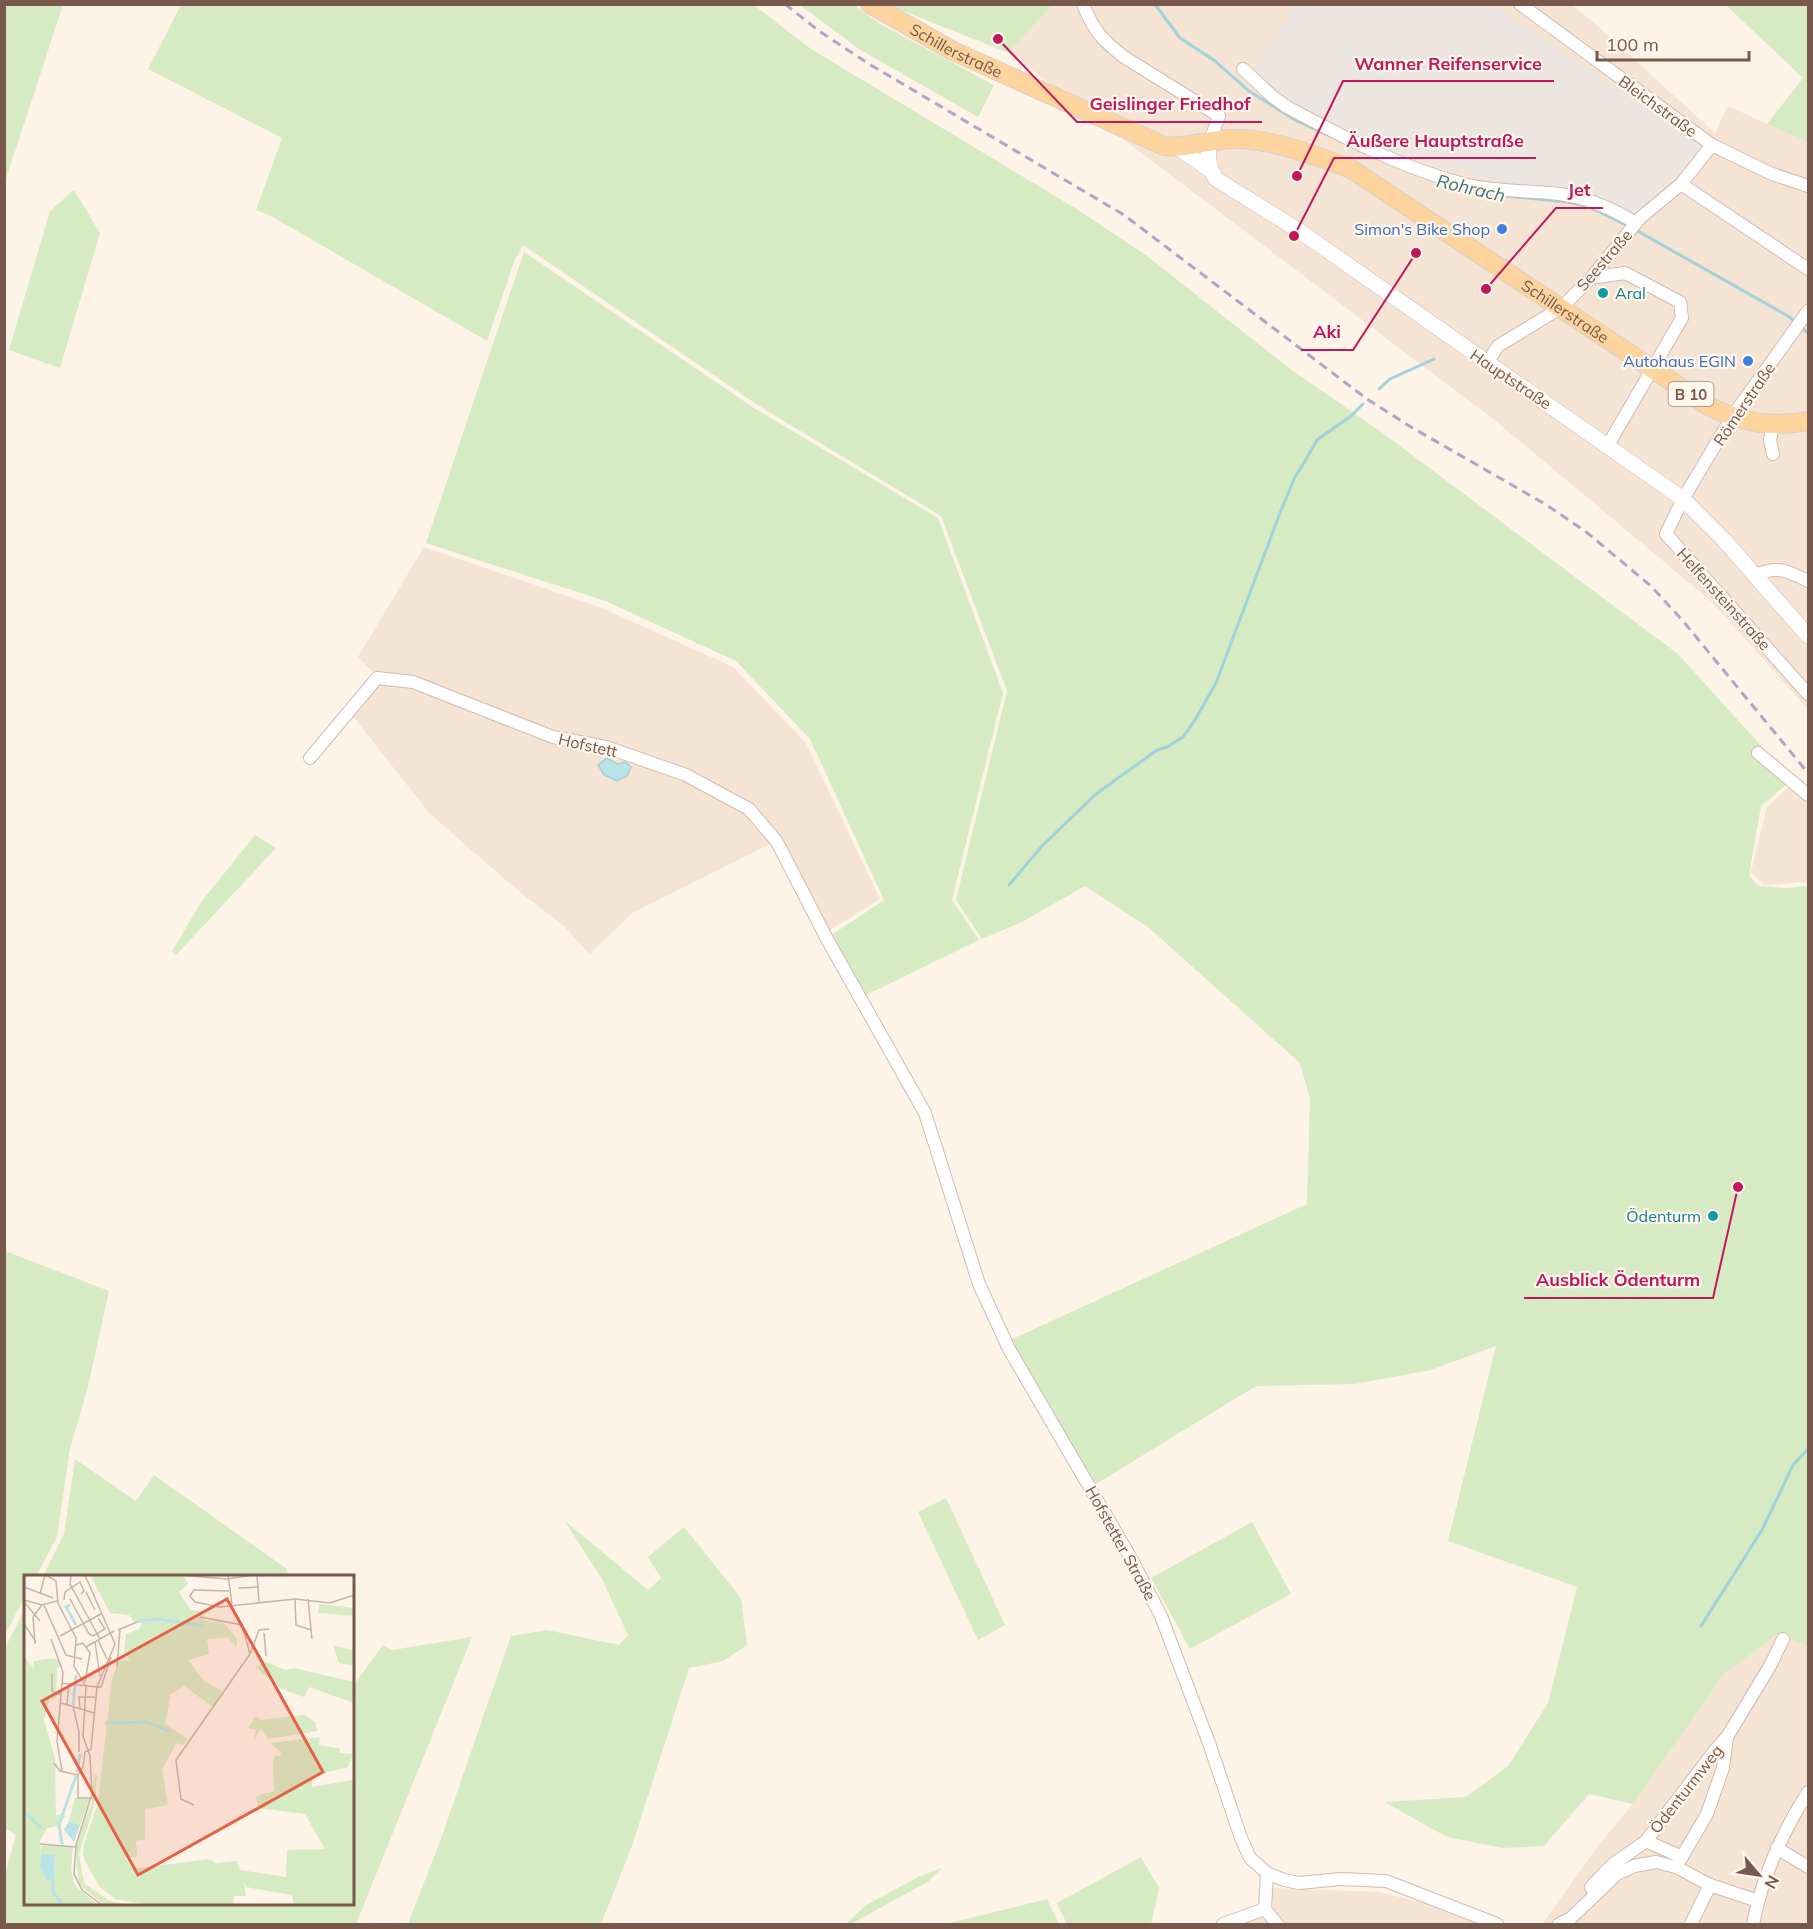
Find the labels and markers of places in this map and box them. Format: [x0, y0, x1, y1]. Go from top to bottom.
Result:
callout: Wanner Reifenservice [1343, 45, 1554, 81]
callout: Geislinger Friedhof [1077, 86, 1262, 122]
callout: Äußere Hauptstraße [1334, 122, 1536, 158]
callout: Jet [1556, 172, 1603, 208]
place label: Simon's Bike Shop [1354, 219, 1490, 239]
marker: Simon's Bike Shop [1495, 222, 1509, 236]
place label: Aral [1615, 283, 1646, 303]
marker: Aral [1596, 286, 1610, 300]
callout: Aki [1301, 314, 1353, 350]
place label: Autohaus EGIN [1623, 351, 1736, 371]
marker: Autohaus EGIN [1741, 354, 1755, 368]
place label: Ödenturm [1626, 1206, 1701, 1226]
marker: Ödenturm [1706, 1209, 1720, 1223]
callout: Ausblick Ödenturm [1524, 1262, 1713, 1298]

